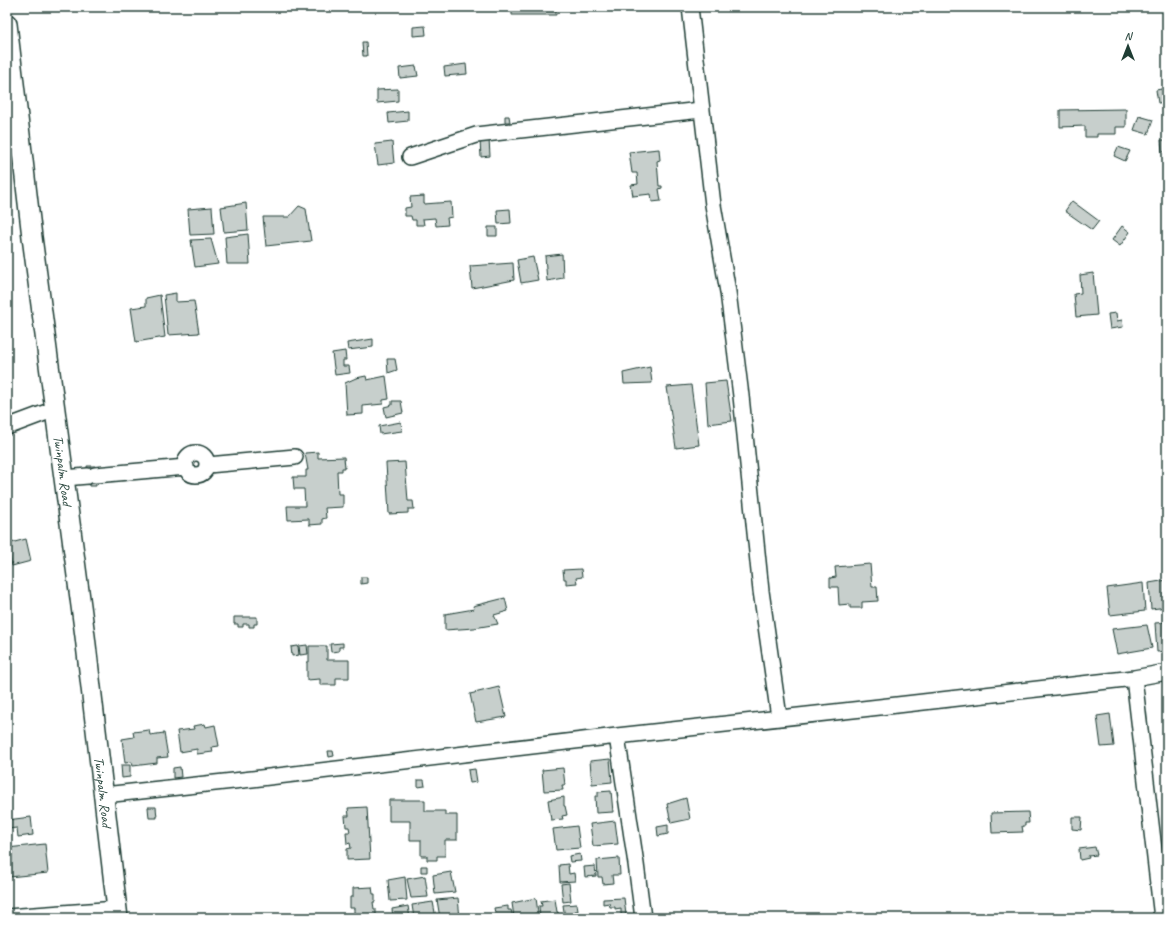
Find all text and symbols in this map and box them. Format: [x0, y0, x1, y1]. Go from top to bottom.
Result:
north arrow [1108, 26, 1148, 66]
text: N [1125, 29, 1134, 43]
street label: Twinpalm Road [49, 434, 76, 509]
street label: Twinpalm Road [90, 756, 116, 831]

